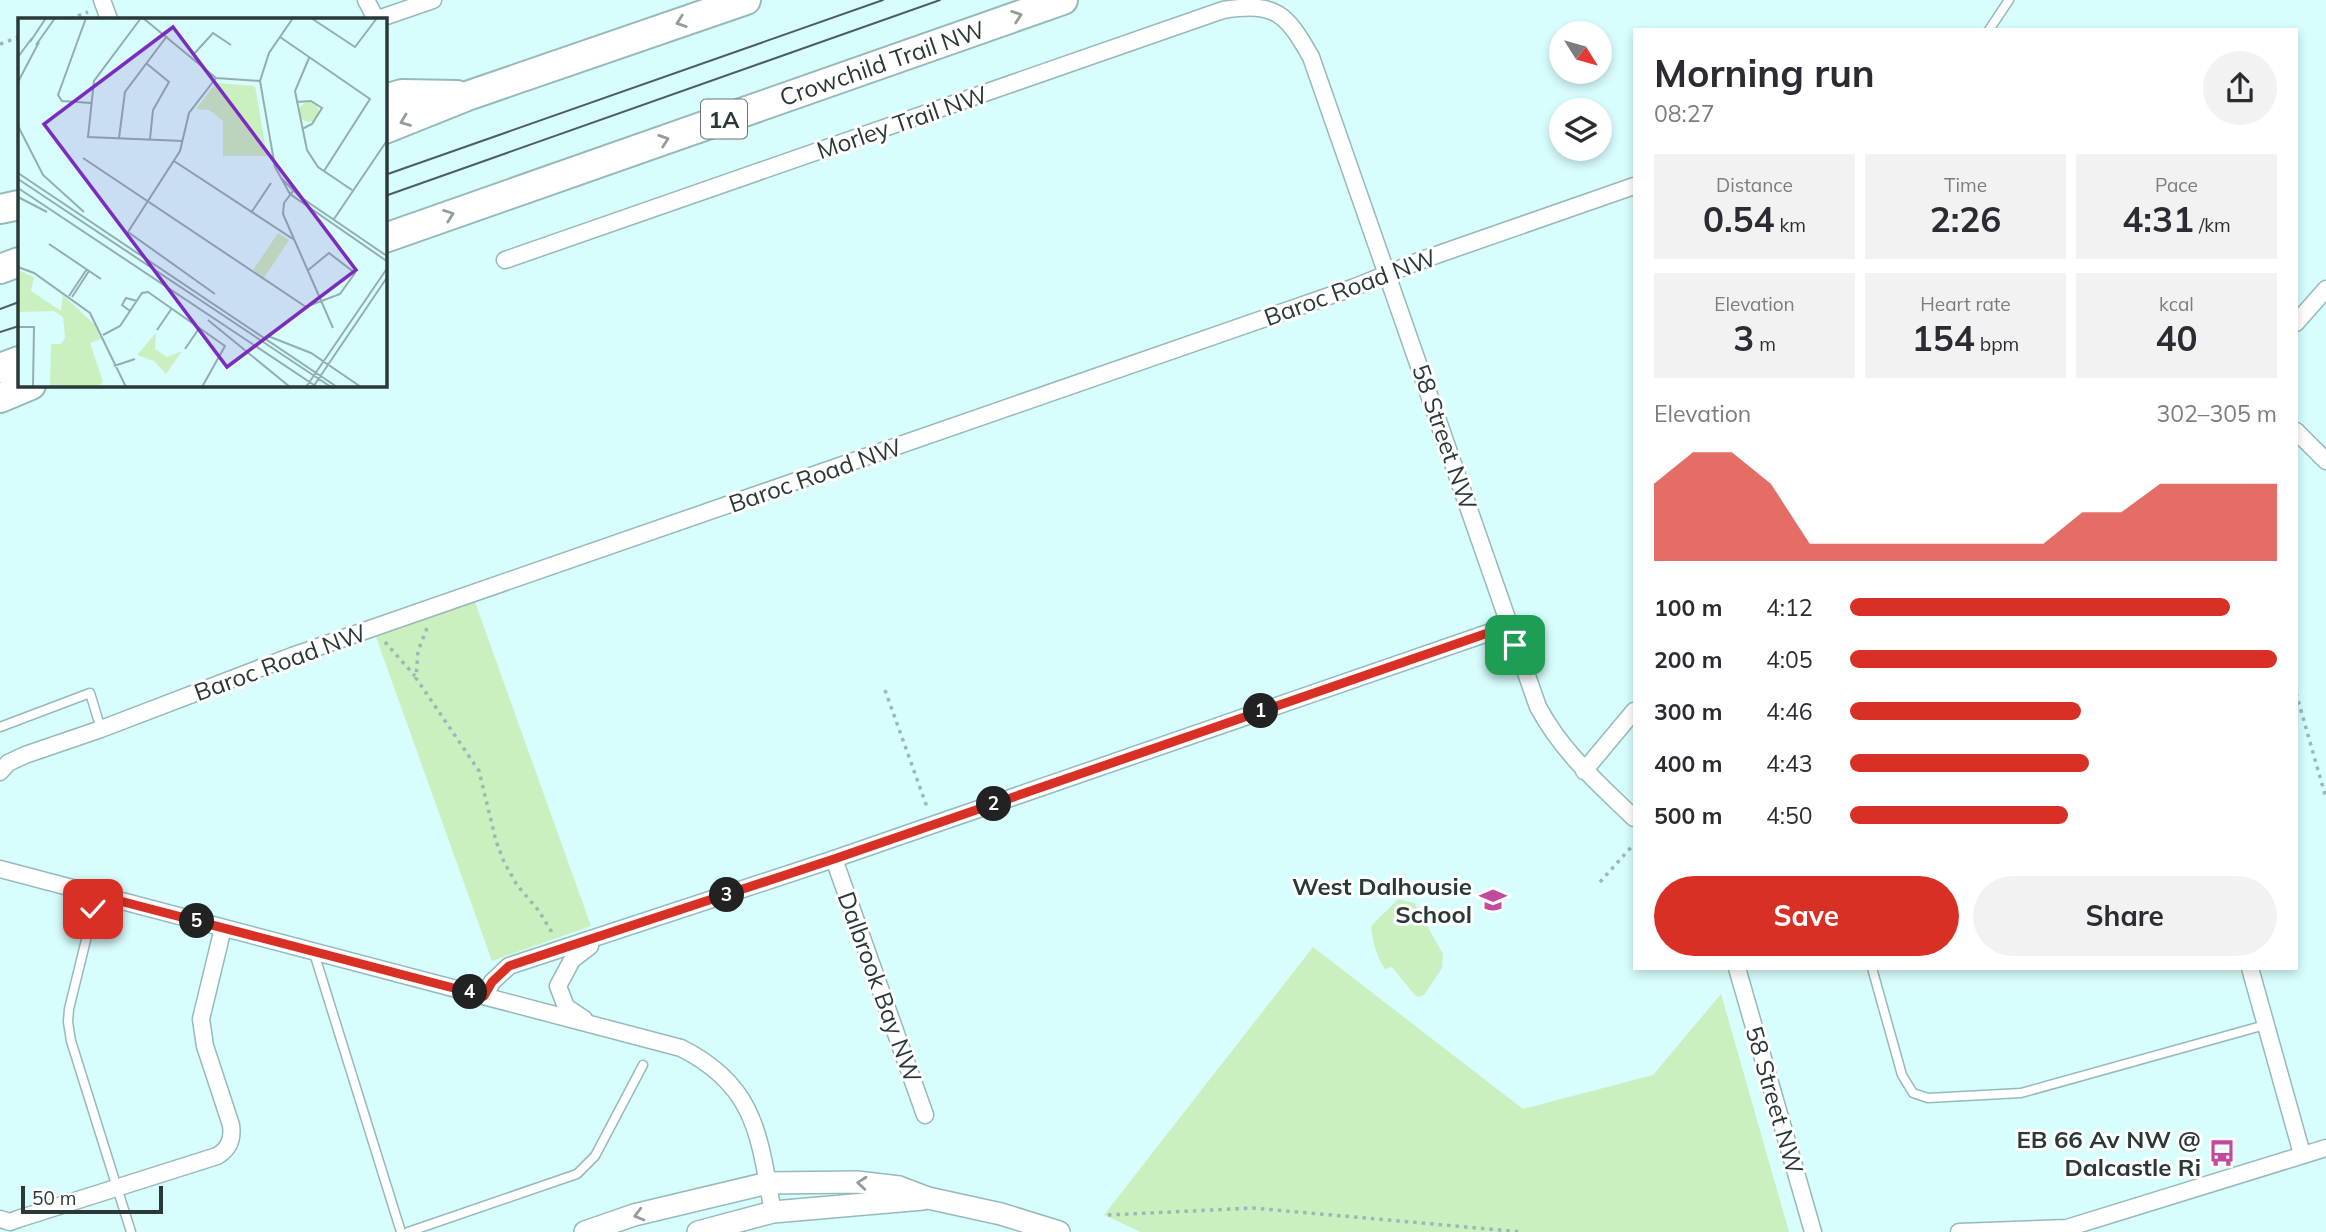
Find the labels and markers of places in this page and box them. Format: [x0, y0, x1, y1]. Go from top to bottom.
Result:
pin [1485, 615, 1545, 675]
pin: 1 [1244, 694, 1278, 728]
pin: 2 [976, 786, 1012, 822]
place label: West Dalhousie School [1292, 871, 1472, 929]
pin: 3 [710, 878, 744, 912]
pin [63, 879, 123, 939]
school or university icon: West Dalhousie School [1478, 885, 1508, 915]
pin: 5 [180, 904, 214, 939]
pin: 4 [452, 974, 488, 1010]
place label: EB 66 Av NW @ Dalcastle Ri [2016, 1124, 2201, 1182]
bus stop icon: EB 66 Av NW @ Dalcastle Ri [2207, 1138, 2237, 1168]

